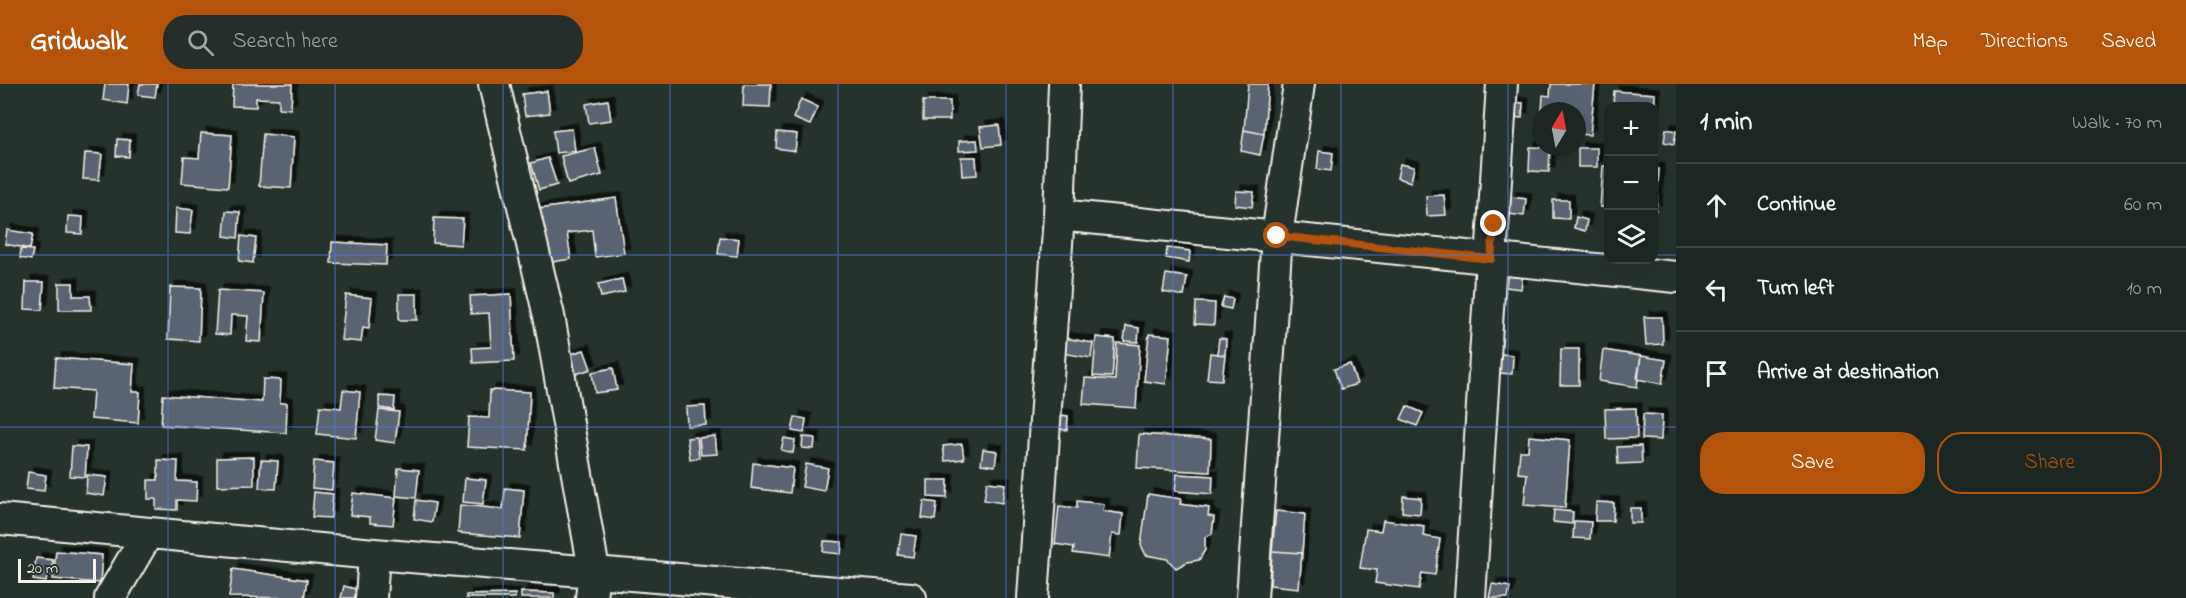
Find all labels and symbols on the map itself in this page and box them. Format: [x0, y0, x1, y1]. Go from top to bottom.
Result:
north arrow [1532, 102, 1586, 156]
route end [1480, 210, 1506, 236]
route start [1263, 222, 1289, 248]
scale bar [18, 556, 96, 584]

